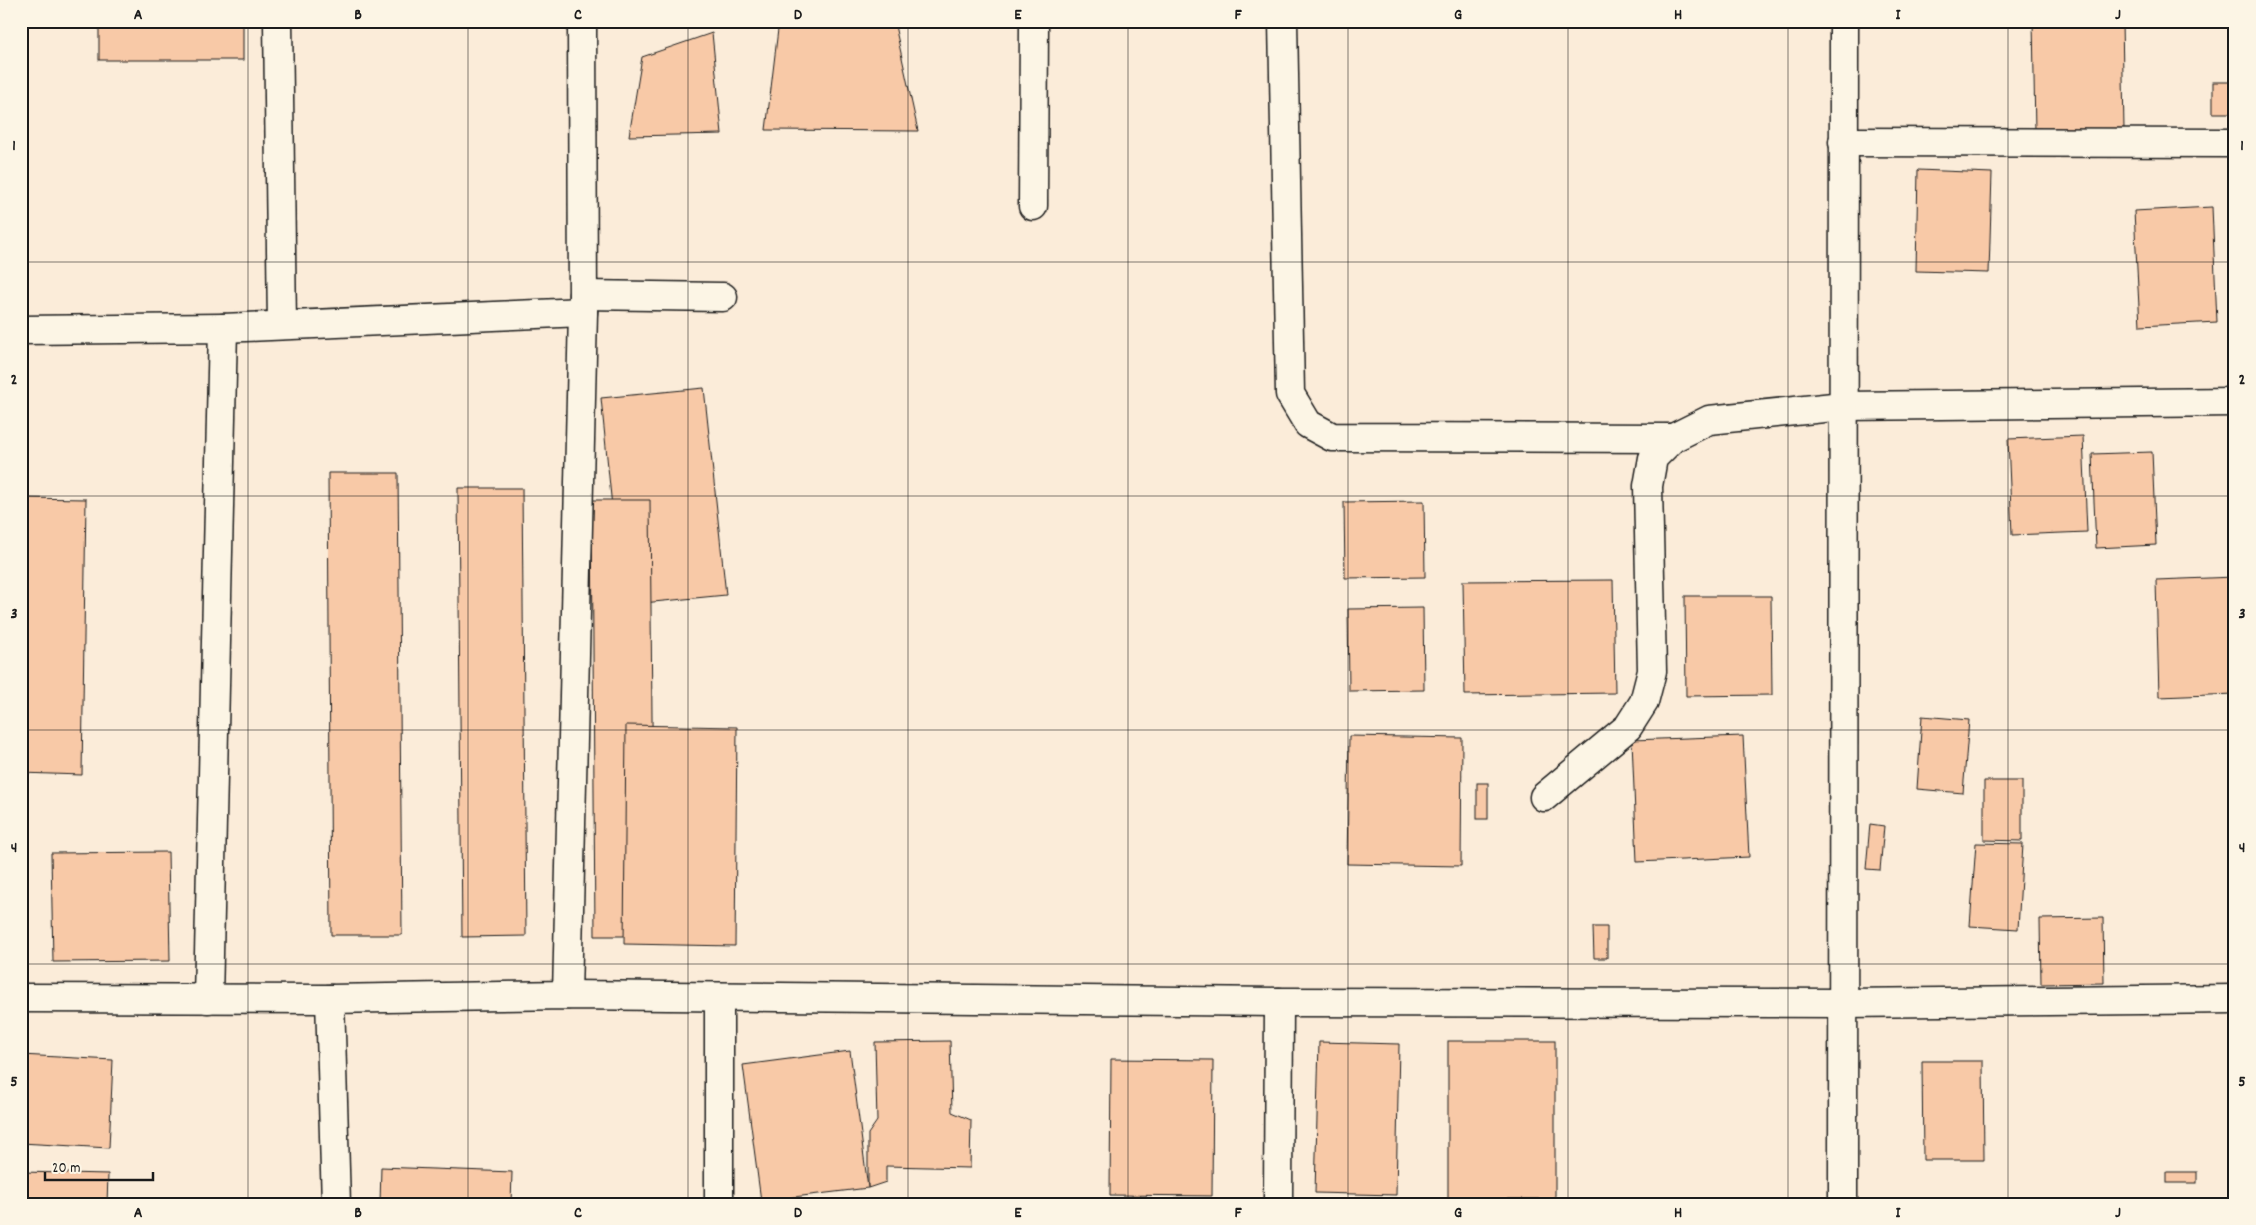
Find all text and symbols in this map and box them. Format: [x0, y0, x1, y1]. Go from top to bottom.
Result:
text: A [134, 4, 143, 27]
text: B [354, 4, 362, 27]
text: C [574, 4, 582, 27]
text: D [794, 4, 803, 27]
text: E [1014, 4, 1022, 27]
text: F [1234, 4, 1242, 27]
text: G [1454, 4, 1462, 27]
text: H [1674, 4, 1682, 27]
text: I [1896, 4, 1902, 27]
text: J [2115, 4, 2121, 27]
text: 1 [12, 135, 16, 158]
text: 1 [2240, 135, 2244, 158]
text: 2 [11, 369, 18, 392]
text: 2 [2239, 369, 2246, 392]
text: 3 [10, 603, 18, 626]
text: 3 [2238, 603, 2246, 626]
text: 4 [11, 837, 17, 860]
text: 4 [2239, 837, 2245, 860]
text: 5 [10, 1071, 18, 1094]
text: 5 [2238, 1071, 2246, 1094]
scale bar [45, 1150, 152, 1182]
text: 20 m [52, 1158, 80, 1180]
text: A [134, 1202, 143, 1225]
text: B [354, 1202, 362, 1225]
text: C [574, 1202, 582, 1225]
text: D [794, 1202, 803, 1225]
text: E [1014, 1202, 1022, 1225]
text: F [1234, 1202, 1242, 1225]
text: G [1454, 1202, 1462, 1225]
text: H [1674, 1202, 1682, 1225]
text: I [1896, 1202, 1902, 1225]
text: J [2115, 1202, 2121, 1225]

